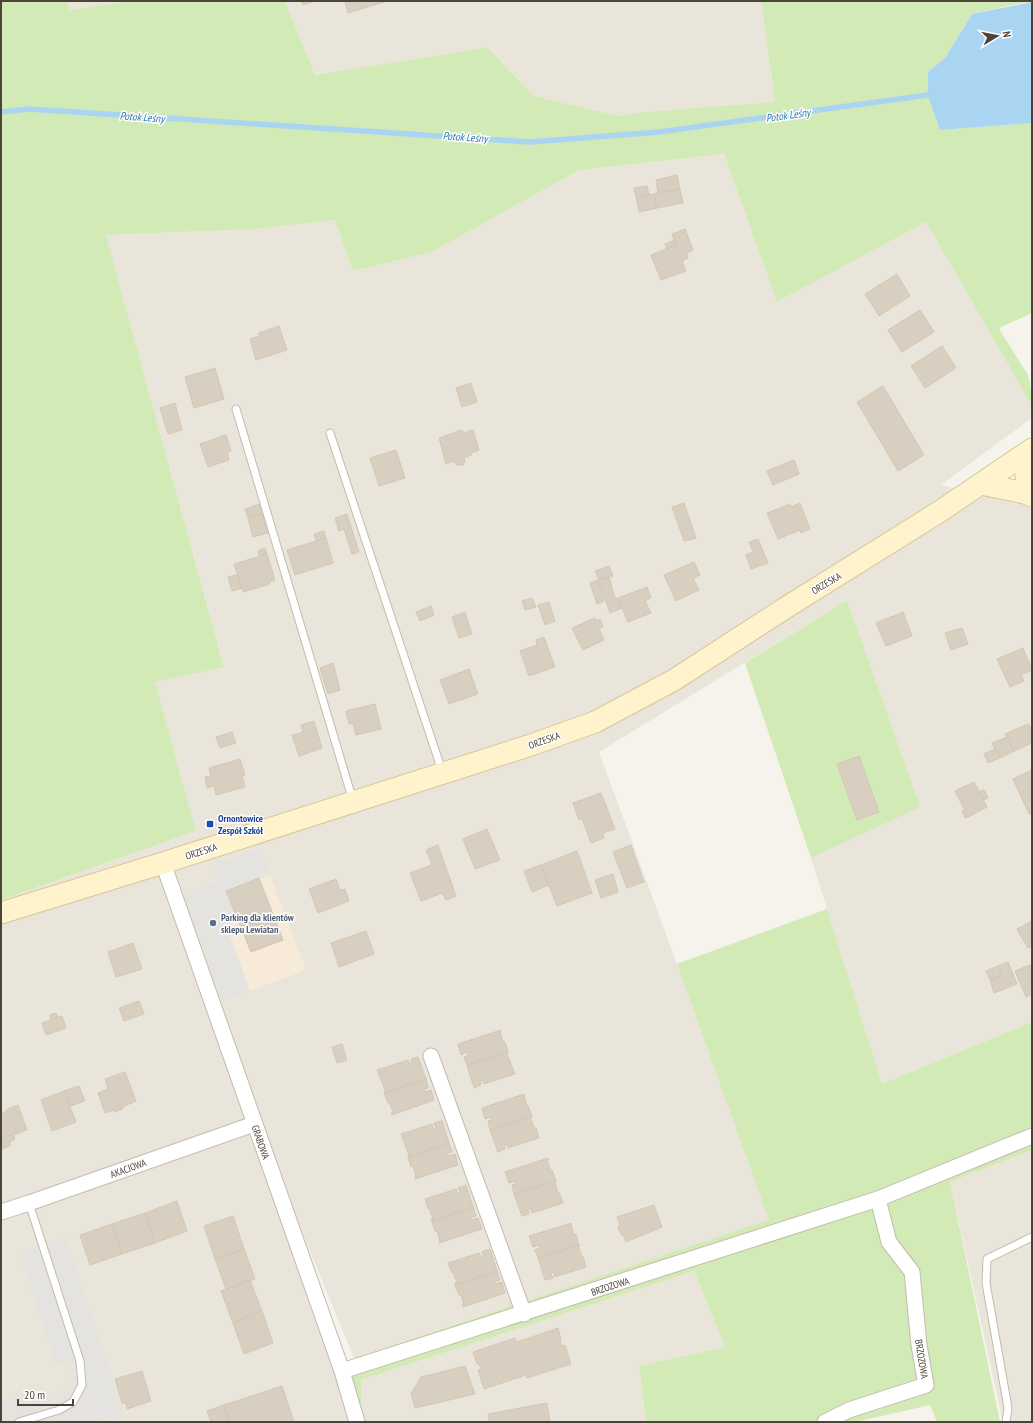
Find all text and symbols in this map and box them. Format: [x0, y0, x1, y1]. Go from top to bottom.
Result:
north arrow [977, 16, 1017, 56]
text: N [999, 30, 1014, 38]
water label: Potok Leśny [765, 105, 813, 125]
water label: Potok Leśny [119, 108, 167, 126]
water label: Potok Leśny [442, 128, 490, 146]
street label: ORZESKA [809, 569, 844, 597]
street label: ORZESKA [527, 729, 562, 752]
place label: Ornontowice Zespół Szkół [218, 812, 263, 837]
marker: Ornontowice Zespół Szkół [205, 819, 215, 829]
street label: ORZESKA [184, 840, 219, 863]
place label: Parking dla klientów sklepu Lewiatan [221, 911, 295, 936]
marker: Parking dla klientów sklepu Lewiatan [208, 918, 218, 928]
street label: GRABOWA [249, 1123, 273, 1161]
street label: AKACJOWA [108, 1156, 148, 1181]
street label: BRZOZOWA [589, 1274, 631, 1299]
street label: BRZOZOWA [912, 1339, 931, 1380]
scale bar [18, 1381, 73, 1407]
text: 20 m [24, 1387, 45, 1402]

